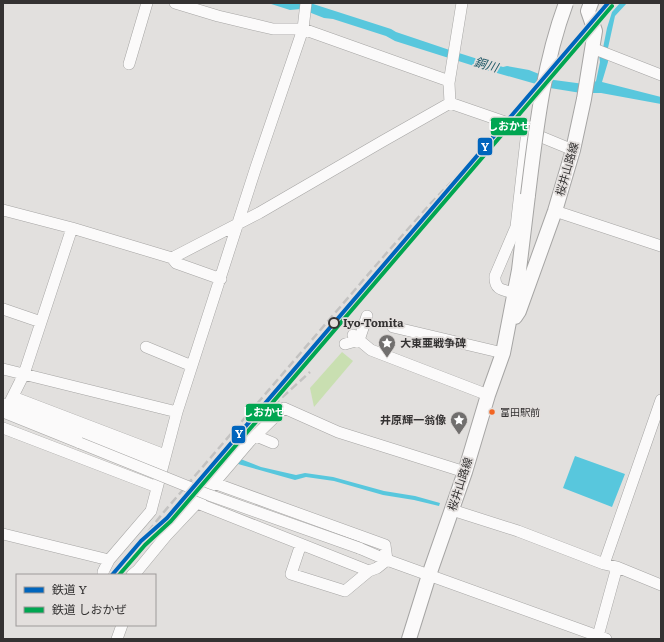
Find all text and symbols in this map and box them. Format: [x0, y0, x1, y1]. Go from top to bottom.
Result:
water label: 銅川 [472, 52, 502, 77]
text: しおかぜ [487, 117, 531, 133]
line badge: しおかぜ [490, 117, 528, 136]
line badge: Y [477, 137, 493, 156]
text: Y [481, 138, 490, 154]
street label: 桜井山路線 [551, 140, 581, 197]
place label: Iyo-Tomita [343, 314, 404, 330]
marker: Iyo-Tomita [328, 317, 340, 329]
place icon: 大東亜戦争碑 [377, 333, 397, 358]
place label: 大東亜戦争碑 [400, 334, 466, 350]
text: しおかぜ [242, 403, 286, 419]
line badge: しおかぜ [245, 403, 283, 422]
place label: 富田駅前 [500, 404, 540, 419]
marker: 富田駅前 [487, 407, 497, 417]
place icon: 井原輝一翁像 [449, 410, 469, 435]
place label: 井原輝一翁像 [380, 411, 446, 427]
line badge: Y [231, 425, 246, 444]
text: Y [235, 425, 244, 441]
street label: 桜井山路線 [443, 455, 475, 512]
legend [16, 574, 156, 626]
text: 鉄道 Y [52, 580, 87, 598]
text: 鉄道 しおかぜ [52, 600, 126, 618]

